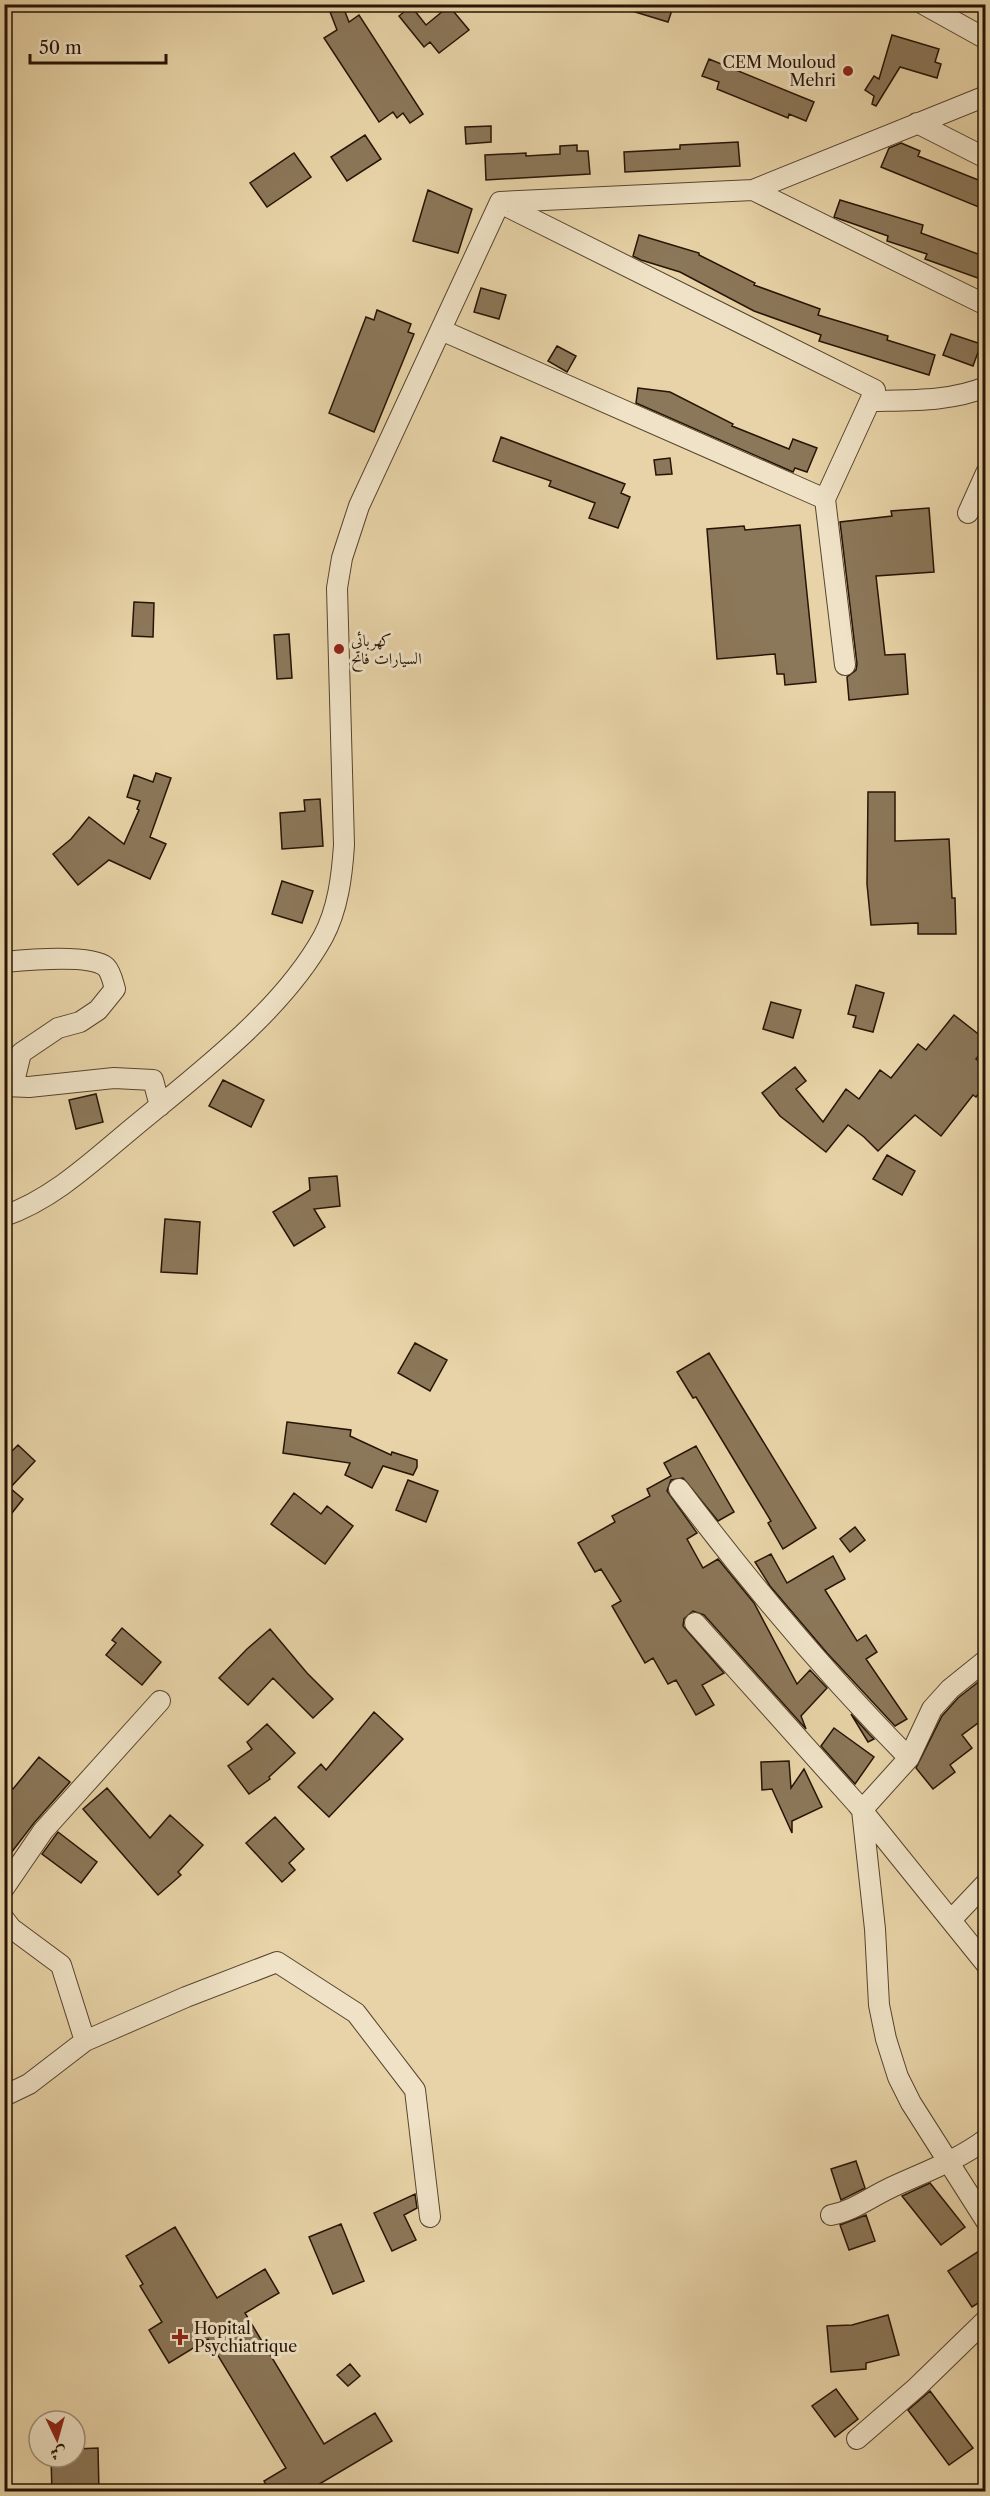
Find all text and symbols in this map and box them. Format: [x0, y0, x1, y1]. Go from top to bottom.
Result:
scale bar [30, 27, 166, 65]
text: 50 m [39, 37, 82, 59]
place label: CEM Mouloud Mehri [723, 52, 836, 90]
marker: CEM Mouloud Mehri [841, 64, 855, 78]
place label: كهربائي السيارات فاتح [351, 630, 422, 672]
marker: كهربائي السيارات فاتح [332, 642, 346, 656]
place label: Hopital Psychiatrique [194, 2318, 297, 2356]
marker: Hopital Psychiatrique [171, 2328, 189, 2346]
north arrow [27, 2409, 87, 2469]
text: ش [50, 2443, 67, 2465]

